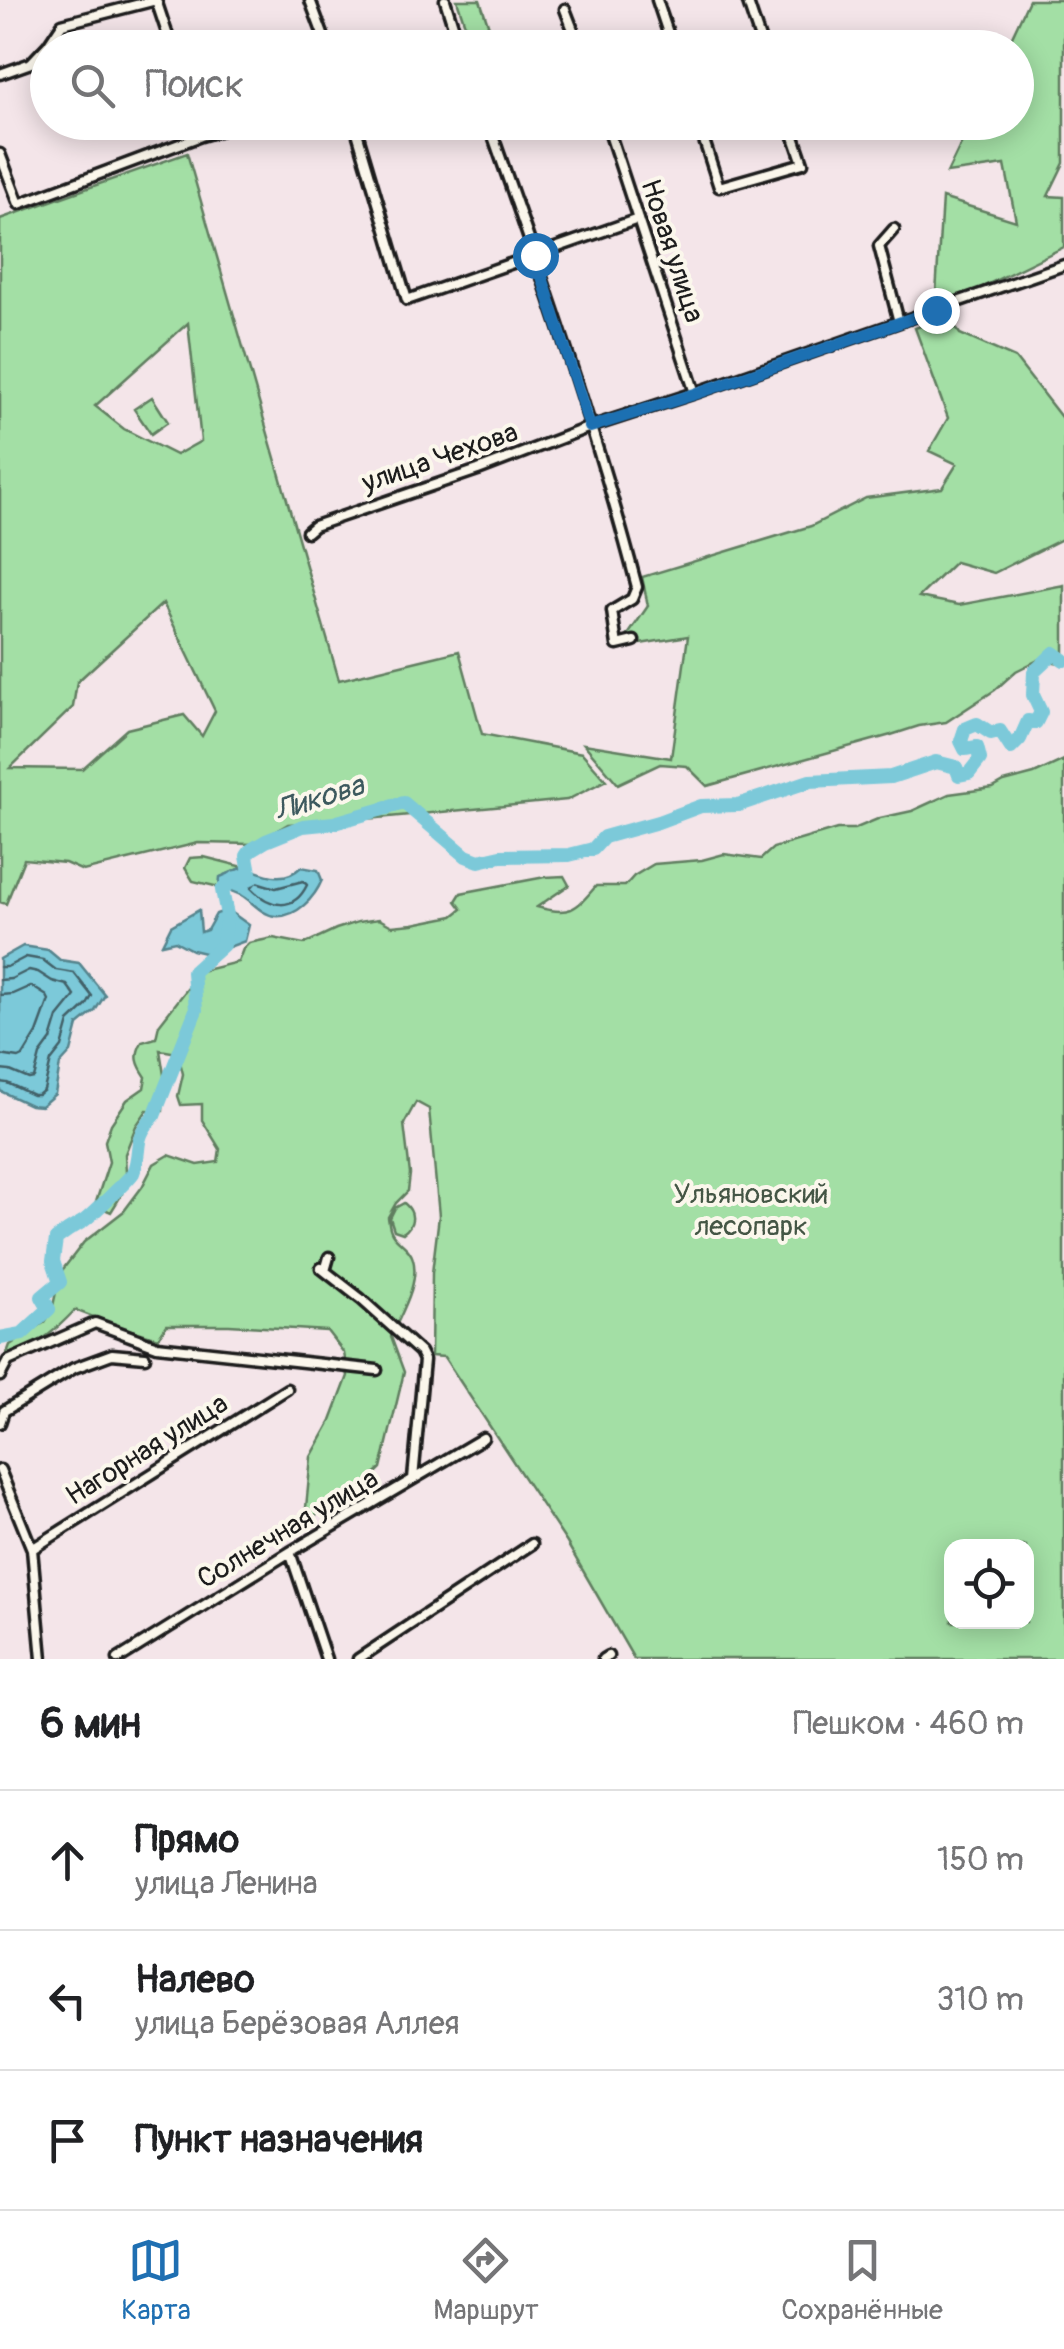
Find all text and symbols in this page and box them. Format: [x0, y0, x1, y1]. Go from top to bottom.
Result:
search box [30, 30, 1034, 140]
icon: search [65, 58, 120, 113]
text: Поиск [145, 61, 244, 109]
street label: Новая улица [632, 175, 712, 327]
route start [513, 233, 559, 279]
route end [914, 288, 960, 334]
street label: улица Чехова [357, 415, 522, 501]
water label: Ликова [270, 766, 370, 829]
park label: Ульяновский лесопарк [674, 1177, 828, 1244]
street label: Нагорная улица [59, 1386, 235, 1514]
street label: Солнечная улица [191, 1461, 385, 1597]
map controls [944, 1539, 1034, 1629]
button: locate [944, 1539, 1034, 1629]
text: 6 мин [40, 1698, 141, 1750]
text: Пешком · 460 m [793, 1704, 1024, 1744]
text: Прямо [135, 1816, 239, 1864]
icon: ahead [40, 1833, 95, 1888]
text: 150 m [937, 1840, 1024, 1880]
text: улица Ленина [135, 1864, 318, 1904]
text: Налево [135, 1956, 255, 2004]
icon: left [40, 1973, 95, 2028]
text: 310 m [936, 1980, 1024, 2020]
text: улица Берёзовая Аллея [135, 2004, 459, 2044]
icon: arrive [40, 2113, 95, 2168]
text: Пункт назначения [135, 2116, 423, 2164]
tab: Карта [121, 2233, 191, 2328]
tab: Маршрут [433, 2233, 539, 2328]
tab: Сохранённые [781, 2233, 943, 2328]

